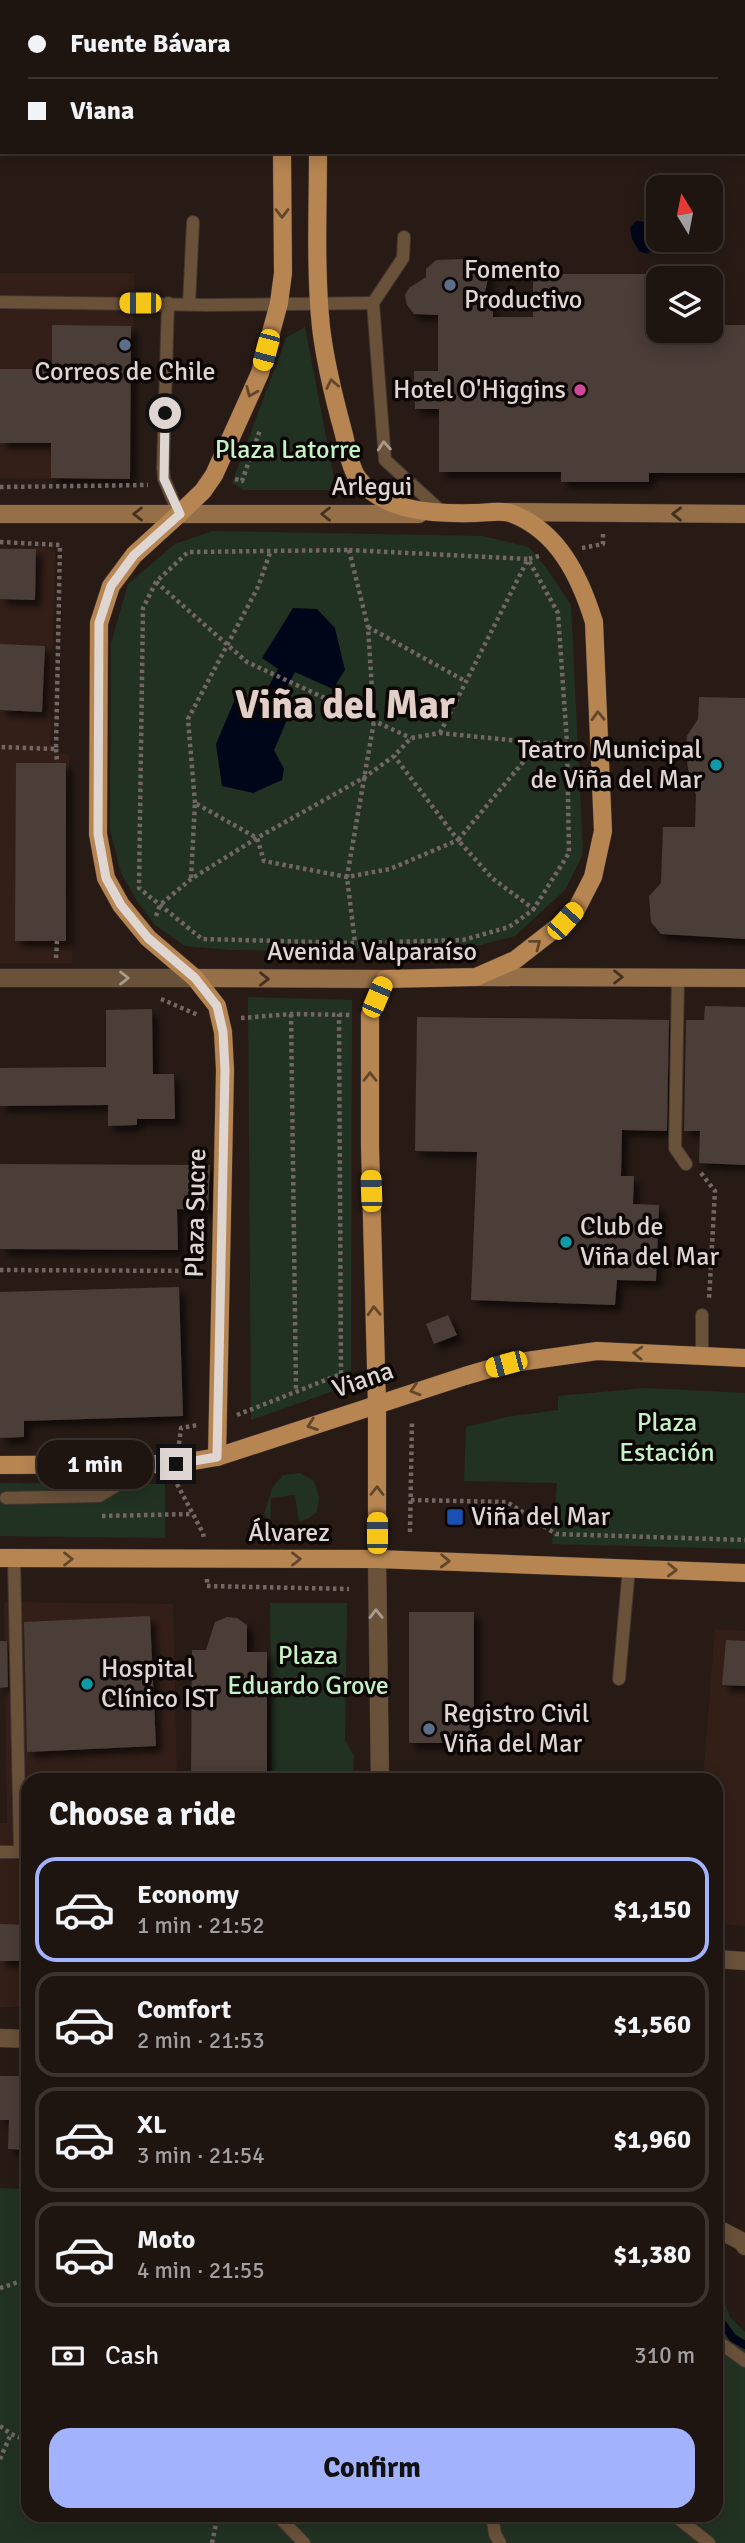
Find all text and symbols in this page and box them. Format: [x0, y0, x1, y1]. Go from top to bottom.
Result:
text: Fuente Bávara [70, 28, 231, 60]
text: Viana [70, 95, 134, 127]
north arrow [646, 175, 723, 252]
map controls [646, 175, 723, 343]
one-way arrow [274, 208, 290, 218]
place label: Fomento Productivo [464, 254, 582, 316]
button: layers [646, 266, 723, 343]
marker: Fomento Productivo [442, 277, 458, 293]
car [120, 293, 162, 314]
car [251, 327, 282, 373]
marker: Correos de Chile [117, 337, 133, 353]
place label: Correos de Chile [34, 356, 216, 388]
place label: Hotel O'Higgins [393, 374, 566, 406]
one-way arrow [325, 378, 340, 390]
marker: Hotel O'Higgins [572, 382, 588, 398]
one-way arrow [245, 385, 259, 397]
route start [149, 397, 181, 429]
park label: Plaza Latorre [215, 434, 361, 466]
one-way arrow [377, 441, 392, 452]
street label: Arlegui [332, 471, 412, 503]
one-way arrow [132, 506, 143, 522]
one-way arrow [320, 506, 331, 522]
one-way arrow [671, 506, 682, 521]
district label: Viña del Mar [235, 680, 455, 730]
one-way arrow [591, 711, 606, 722]
place label: Teatro Municipal de Viña del Mar [517, 734, 702, 796]
marker: Teatro Municipal de Viña del Mar [708, 757, 724, 773]
car [544, 898, 587, 944]
street label: Avenida Valparaíso [267, 936, 477, 968]
one-way arrow [528, 940, 540, 953]
one-way arrow [613, 969, 624, 985]
one-way arrow [120, 970, 130, 986]
one-way arrow [259, 971, 269, 987]
car [360, 974, 395, 1020]
one-way arrow [362, 1072, 378, 1082]
street label: Plaza Sucre [179, 1148, 213, 1278]
car [360, 1170, 383, 1212]
place label: Club de Viña del Mar [580, 1211, 719, 1273]
marker: Club de Viña del Mar [558, 1234, 574, 1250]
one-way arrow [367, 1305, 382, 1316]
one-way arrow [632, 1346, 643, 1361]
car [483, 1348, 530, 1380]
street label: Viana [328, 1355, 398, 1405]
one-way arrow [410, 1382, 422, 1397]
park label: Plaza Estación [619, 1407, 715, 1469]
one-way arrow [306, 1417, 318, 1432]
callout: 1 min [36, 1440, 152, 1488]
route end [160, 1448, 192, 1480]
text: 1 min [67, 1450, 123, 1479]
one-way arrow [369, 1485, 385, 1496]
place label: Viña del Mar [471, 1501, 610, 1533]
marker: Viña del Mar [445, 1507, 465, 1527]
car [367, 1512, 388, 1554]
street label: Álvarez [248, 1517, 330, 1549]
one-way arrow [63, 1551, 74, 1567]
one-way arrow [291, 1551, 301, 1567]
one-way arrow [440, 1554, 451, 1569]
one-way arrow [667, 1562, 678, 1577]
one-way arrow [369, 1608, 384, 1619]
park label: Plaza Eduardo Grove [227, 1640, 389, 1702]
place label: Hospital Clínico IST [101, 1653, 218, 1715]
marker: Hospital Clínico IST [79, 1676, 95, 1692]
place label: Registro Civil Viña del Mar [443, 1698, 589, 1760]
marker: Registro Civil Viña del Mar [421, 1721, 437, 1737]
text: Choose a ride [49, 1795, 236, 1834]
icon: car [53, 1878, 116, 1941]
text: Economy [137, 1879, 239, 1911]
text: $1,150 [613, 1894, 691, 1926]
text: 1 min · 21:52 [137, 1911, 265, 1940]
icon: car [53, 1993, 116, 2056]
text: Comfort [137, 1994, 231, 2026]
text: $1,560 [613, 2009, 691, 2041]
text: 2 min · 21:53 [137, 2026, 265, 2055]
icon: car [53, 2108, 116, 2171]
text: XL [137, 2109, 167, 2141]
text: $1,960 [613, 2124, 691, 2156]
text: 3 min · 21:54 [137, 2141, 265, 2170]
icon: car [53, 2223, 116, 2286]
text: Moto [137, 2224, 195, 2256]
text: $1,380 [613, 2239, 691, 2271]
text: 4 min · 21:55 [137, 2256, 265, 2285]
icon: cash [49, 2337, 87, 2375]
text: Cash [105, 2340, 159, 2372]
text: 310 m [634, 2341, 695, 2370]
button: Confirm [49, 2428, 695, 2508]

